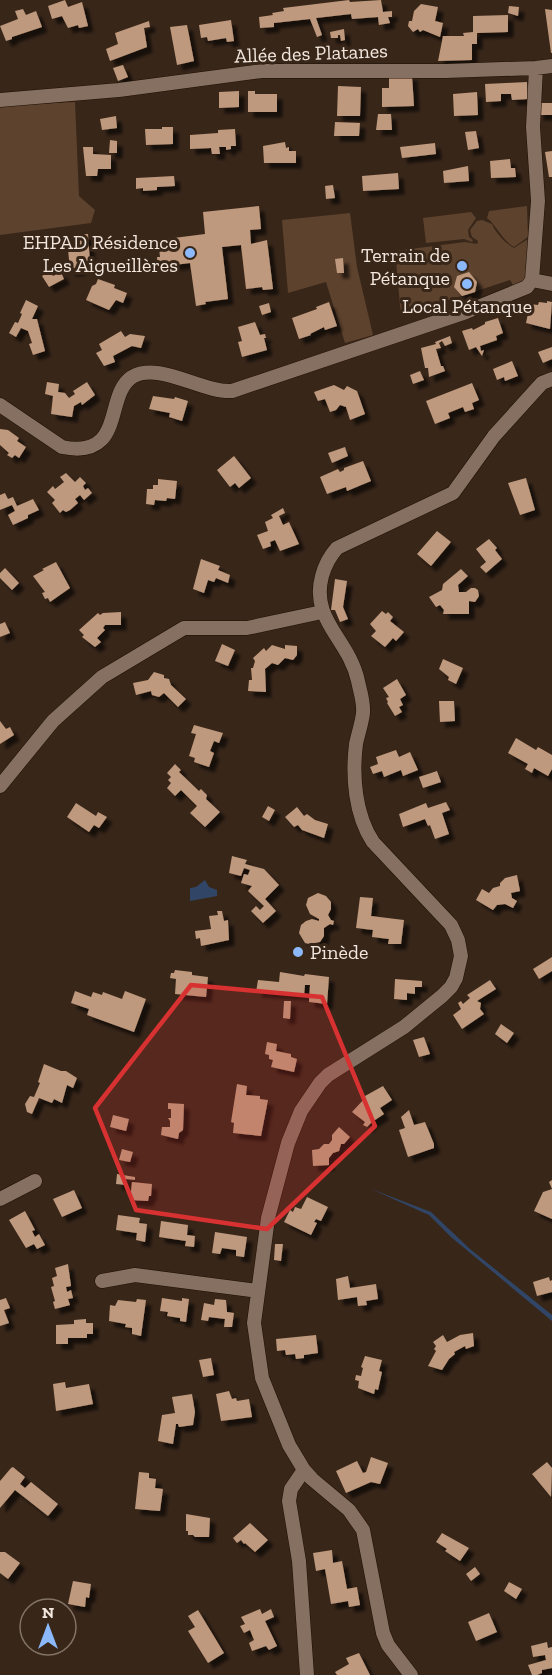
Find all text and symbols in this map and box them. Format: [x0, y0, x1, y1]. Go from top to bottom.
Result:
street label: Allée des Platanes [234, 38, 388, 68]
place label: EHPAD Résidence Les Aigueillères [23, 230, 178, 277]
place label: Terrain de Pétanque [361, 243, 450, 290]
marker: EHPAD Résidence Les Aigueillères [183, 246, 197, 260]
marker: Terrain de Pétanque [455, 259, 469, 273]
marker: Local Pétanque [460, 277, 474, 291]
place label: Local Pétanque [402, 294, 532, 318]
place label: Pinède [310, 940, 368, 964]
marker: Pinède [291, 945, 305, 959]
north arrow [18, 1597, 78, 1657]
text: N [42, 1603, 54, 1622]

